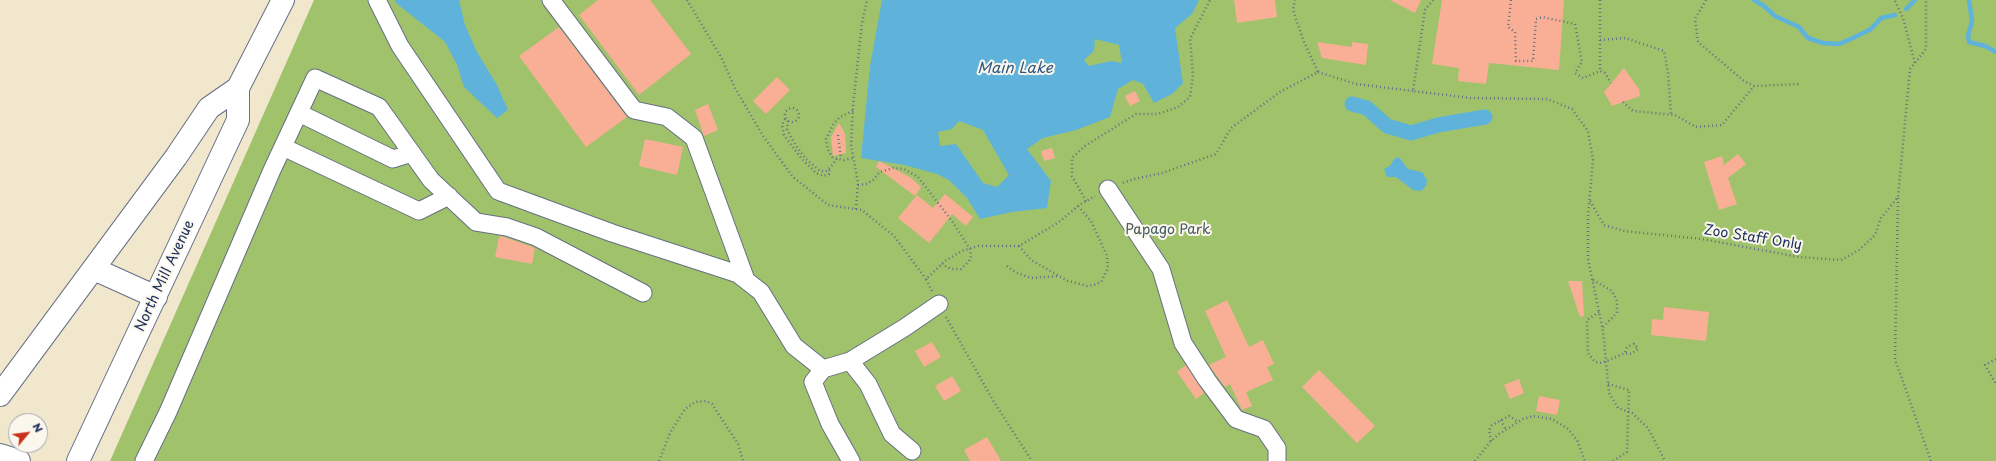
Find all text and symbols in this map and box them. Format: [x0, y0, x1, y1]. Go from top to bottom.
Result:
water label: Main Lake [977, 60, 1053, 78]
street label: North Mill Avenue [132, 218, 198, 334]
park label: Papago Park [1125, 222, 1211, 238]
street label: Zoo Staff Only [1703, 222, 1803, 254]
north arrow [8, 413, 48, 453]
text: N [29, 419, 48, 435]

